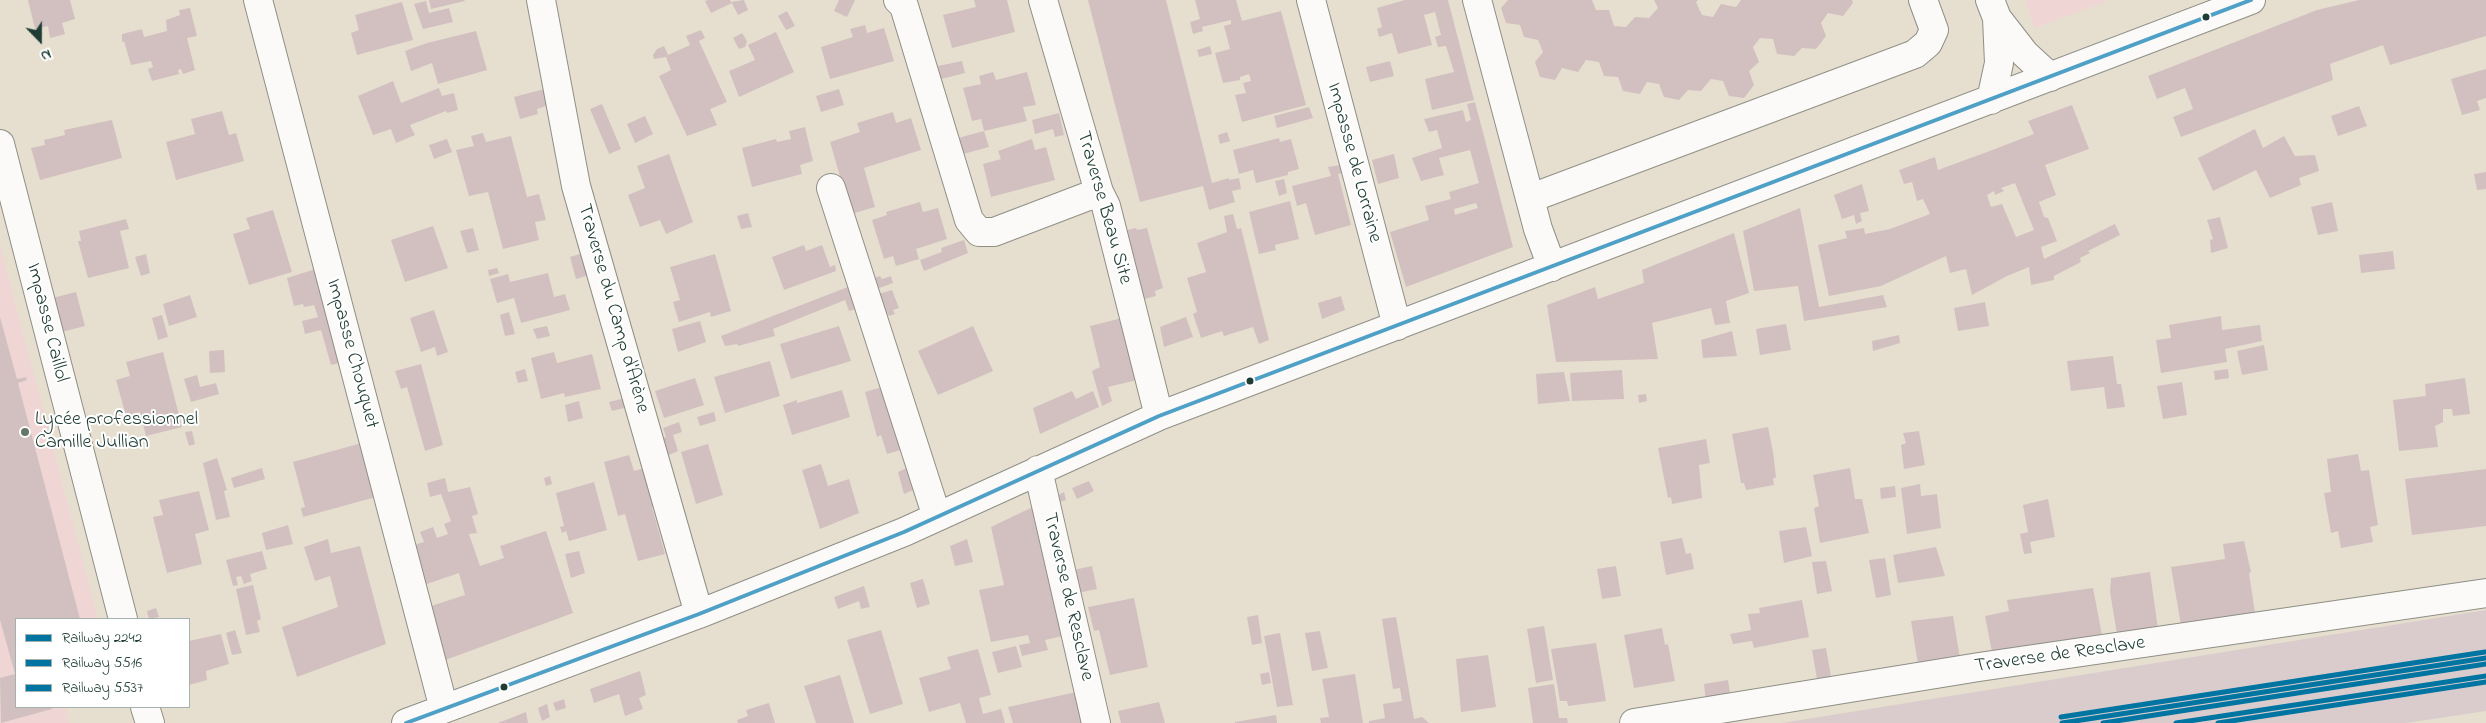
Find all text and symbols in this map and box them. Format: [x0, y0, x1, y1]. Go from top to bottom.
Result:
unlabelled marker [2201, 12, 2211, 22]
north arrow [15, 15, 65, 65]
text: N [37, 43, 54, 66]
street label: Impasse de Lorraine [1320, 80, 1386, 246]
street label: Traverse Beau Site [1070, 129, 1136, 287]
street label: Traverse du Camp d'Arène [571, 202, 653, 416]
street label: Impasse Caillol [20, 261, 72, 385]
street label: Impasse Chouquet [319, 277, 383, 431]
unlabelled marker [1245, 376, 1255, 386]
place label: Lycée professionnel Camille Jullian [35, 409, 198, 456]
marker: Lycée professionnel Camille Jullian [19, 426, 31, 438]
street label: Traverse de Resclave [1036, 511, 1098, 683]
legend [15, 618, 190, 708]
text: Railway 2242 [62, 627, 142, 649]
street label: Traverse de Resclave [1973, 632, 2147, 680]
text: Railway 5516 [62, 652, 142, 674]
text: Railway 5537 [62, 677, 143, 699]
unlabelled marker [499, 682, 509, 692]

